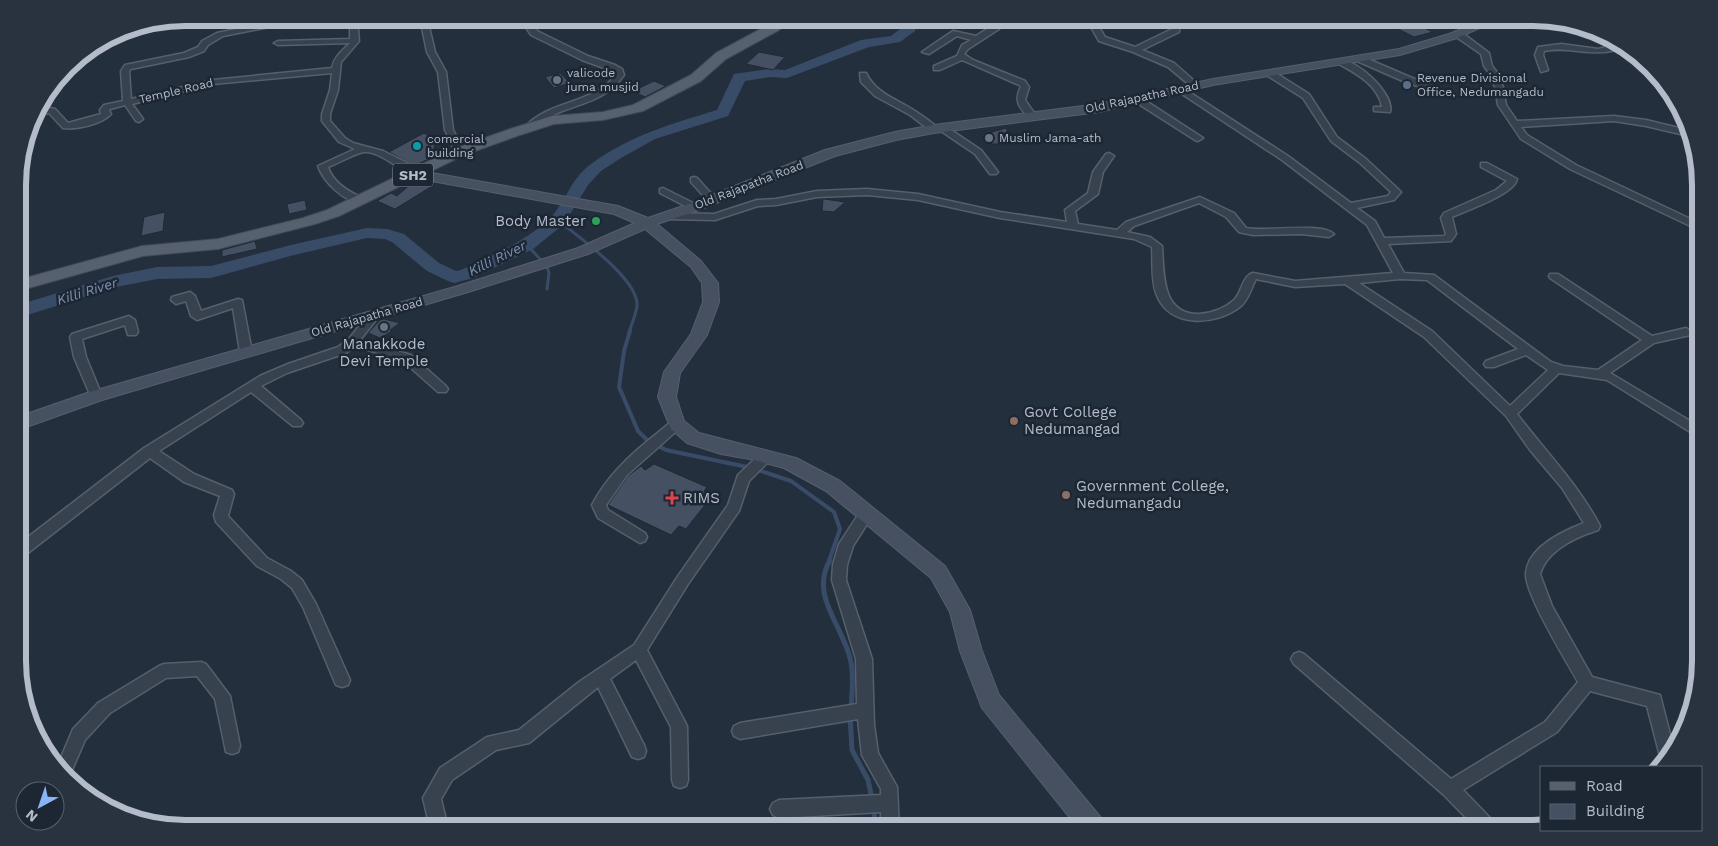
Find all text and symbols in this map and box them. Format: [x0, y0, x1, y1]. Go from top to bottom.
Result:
place label: valicode juma musjid [566, 66, 639, 94]
place label: Revenue Divisional Office, Nedumangadu [1417, 71, 1544, 99]
marker: valicode juma musjid [551, 74, 563, 86]
street label: Temple Road [137, 76, 215, 106]
street label: Old Rajapatha Road [1084, 78, 1200, 116]
marker: Revenue Divisional Office, Nedumangadu [1401, 79, 1413, 91]
place label: Muslim Jama-ath [999, 131, 1101, 145]
place label: comercial building [427, 132, 485, 160]
marker: Muslim Jama-ath [983, 132, 995, 144]
marker: comercial building [411, 140, 423, 152]
street label: Old Rajapatha Road [693, 158, 805, 212]
road number: SH2 [393, 164, 433, 186]
place label: Body Master [495, 212, 586, 230]
marker: Body Master [590, 215, 602, 227]
water label: Killi River [465, 237, 529, 279]
water label: Killi River [55, 274, 120, 308]
street label: Old Rajapatha Road [310, 294, 424, 340]
marker: Manakkode Devi Temple [378, 321, 390, 333]
place label: Manakkode Devi Temple [340, 335, 428, 370]
place label: Govt College Nedumangad [1024, 403, 1120, 438]
marker: Govt College Nedumangad [1008, 415, 1020, 427]
place label: Government College, Nedumangadu [1076, 477, 1229, 512]
place label: RIMS [683, 489, 720, 507]
marker: Government College, Nedumangadu [1060, 489, 1072, 501]
marker: RIMS [665, 491, 679, 505]
legend [1540, 766, 1703, 831]
text: Road [1586, 777, 1623, 795]
north arrow [15, 781, 65, 831]
text: Building [1586, 802, 1644, 820]
text: N [23, 806, 41, 825]

